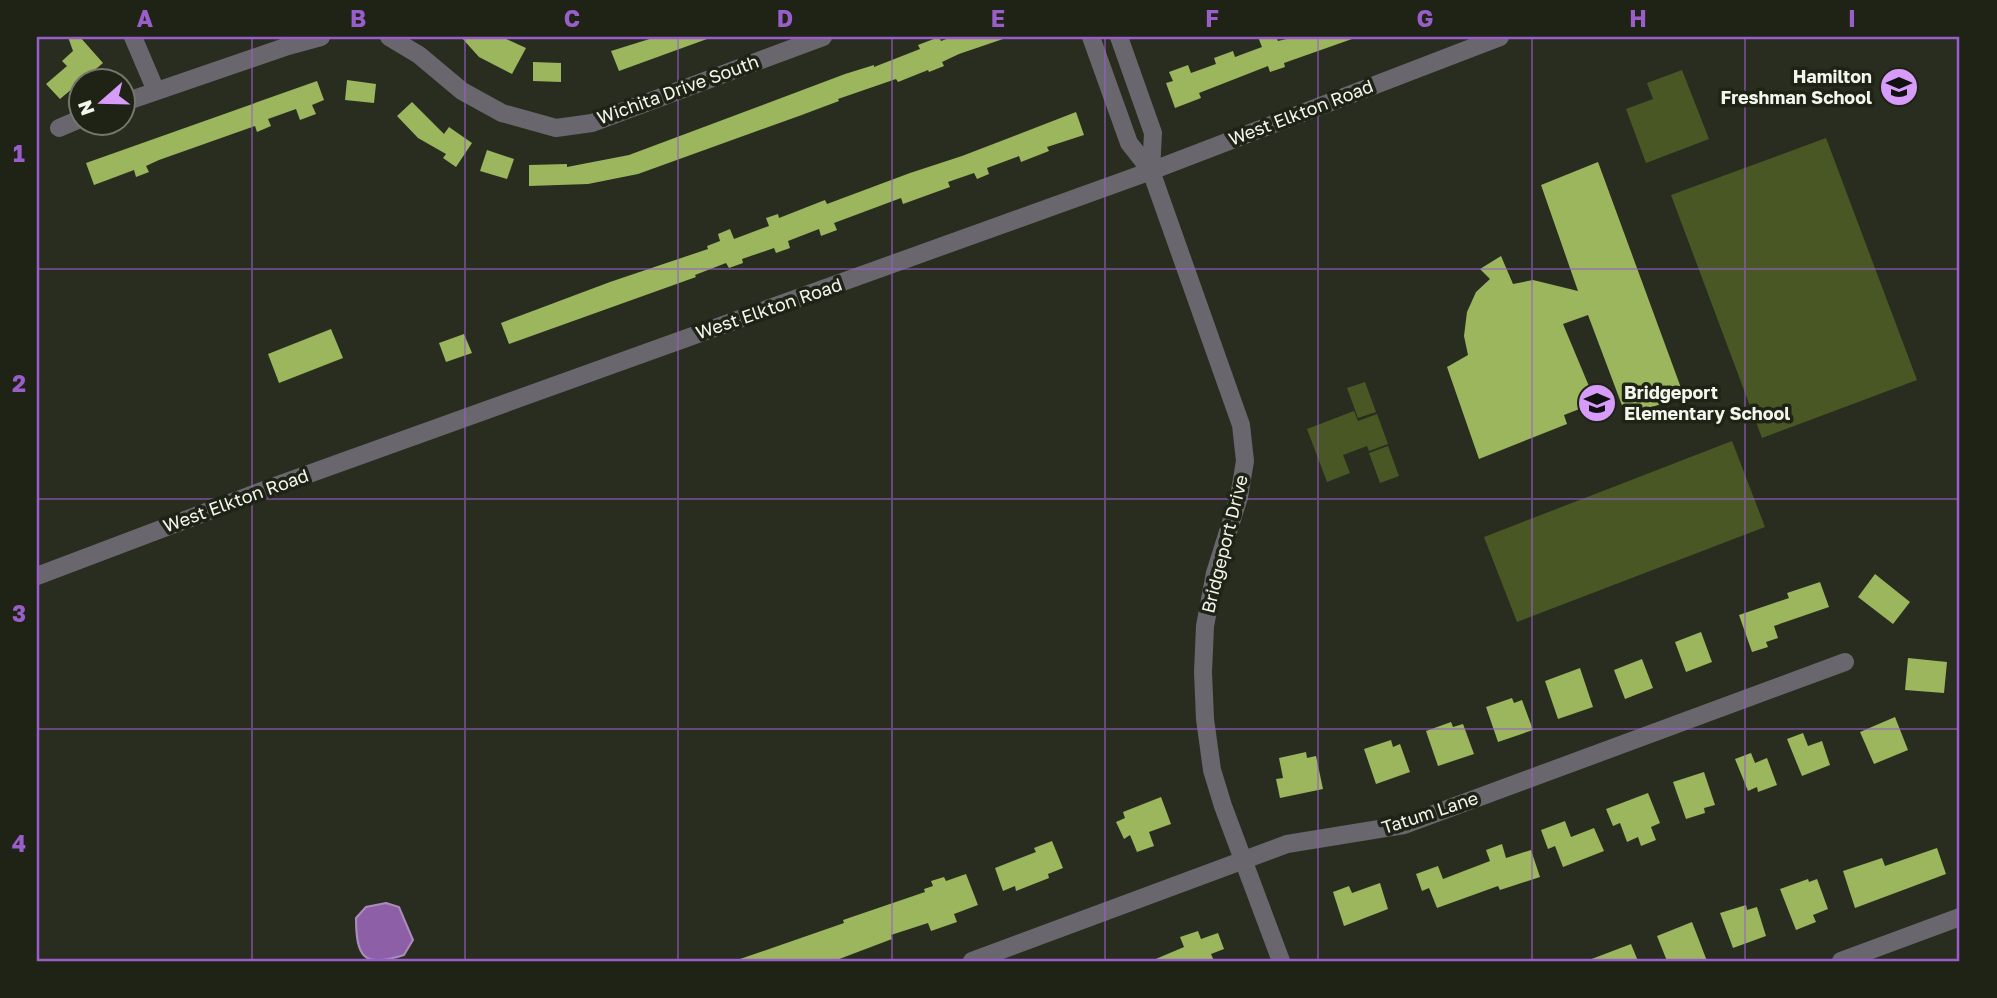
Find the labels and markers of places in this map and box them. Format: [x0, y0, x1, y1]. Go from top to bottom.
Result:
place label: Hamilton Freshman School [1720, 65, 1872, 108]
school or university icon: Hamilton Freshman School [1878, 66, 1920, 108]
place label: Bridgeport Elementary School [1624, 381, 1790, 424]
school or university icon: Bridgeport Elementary School [1576, 382, 1618, 424]

